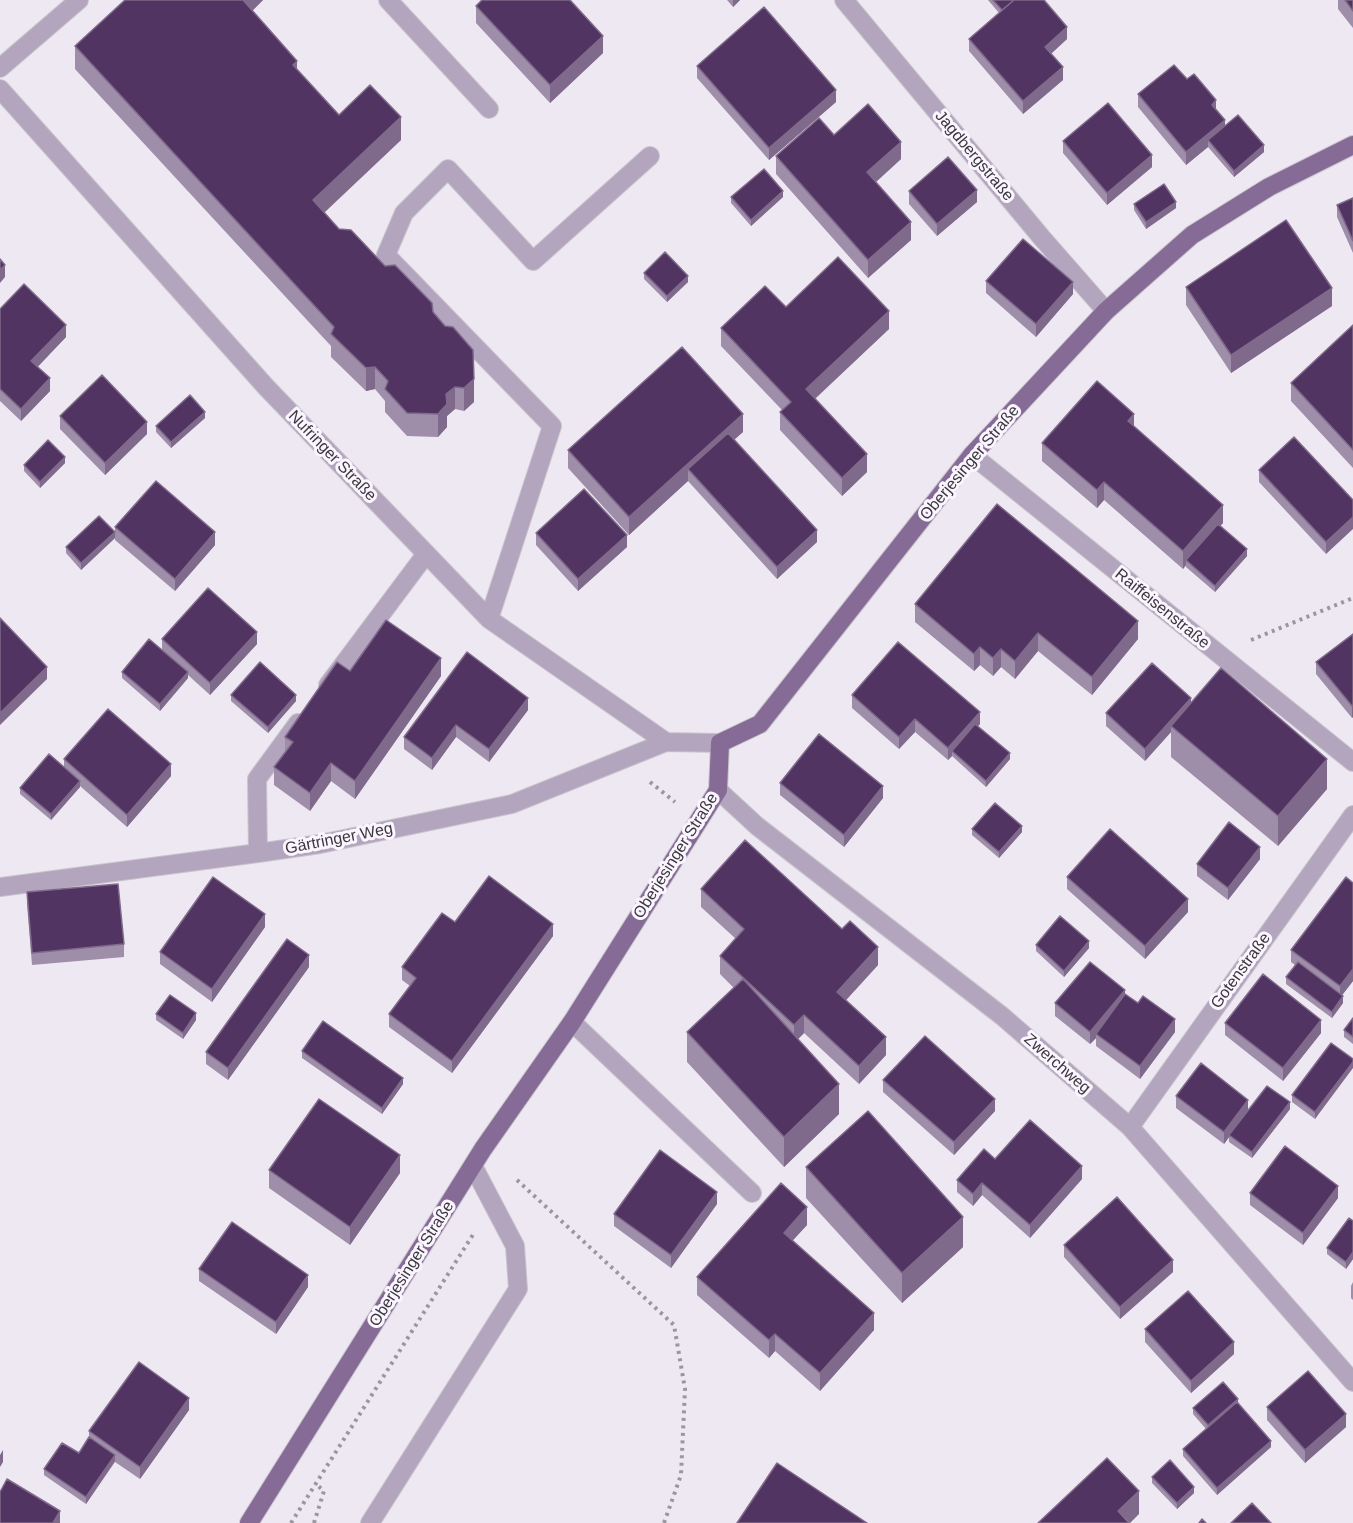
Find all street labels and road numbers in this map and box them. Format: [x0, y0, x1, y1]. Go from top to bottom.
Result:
street label: Jagdbergstraße [931, 107, 1017, 205]
street label: Oberjesinger Straße [916, 402, 1024, 524]
street label: Nufringer Straße [284, 407, 380, 505]
street label: Raiffeisenstraße [1111, 565, 1213, 653]
street label: Oberjesinger Straße [630, 790, 722, 922]
street label: Gärtringer Weg [284, 819, 394, 859]
street label: Gotenstraße [1207, 929, 1275, 1013]
street label: Zwerchweg [1020, 1030, 1094, 1098]
street label: Oberjesinger Straße [366, 1198, 458, 1330]

